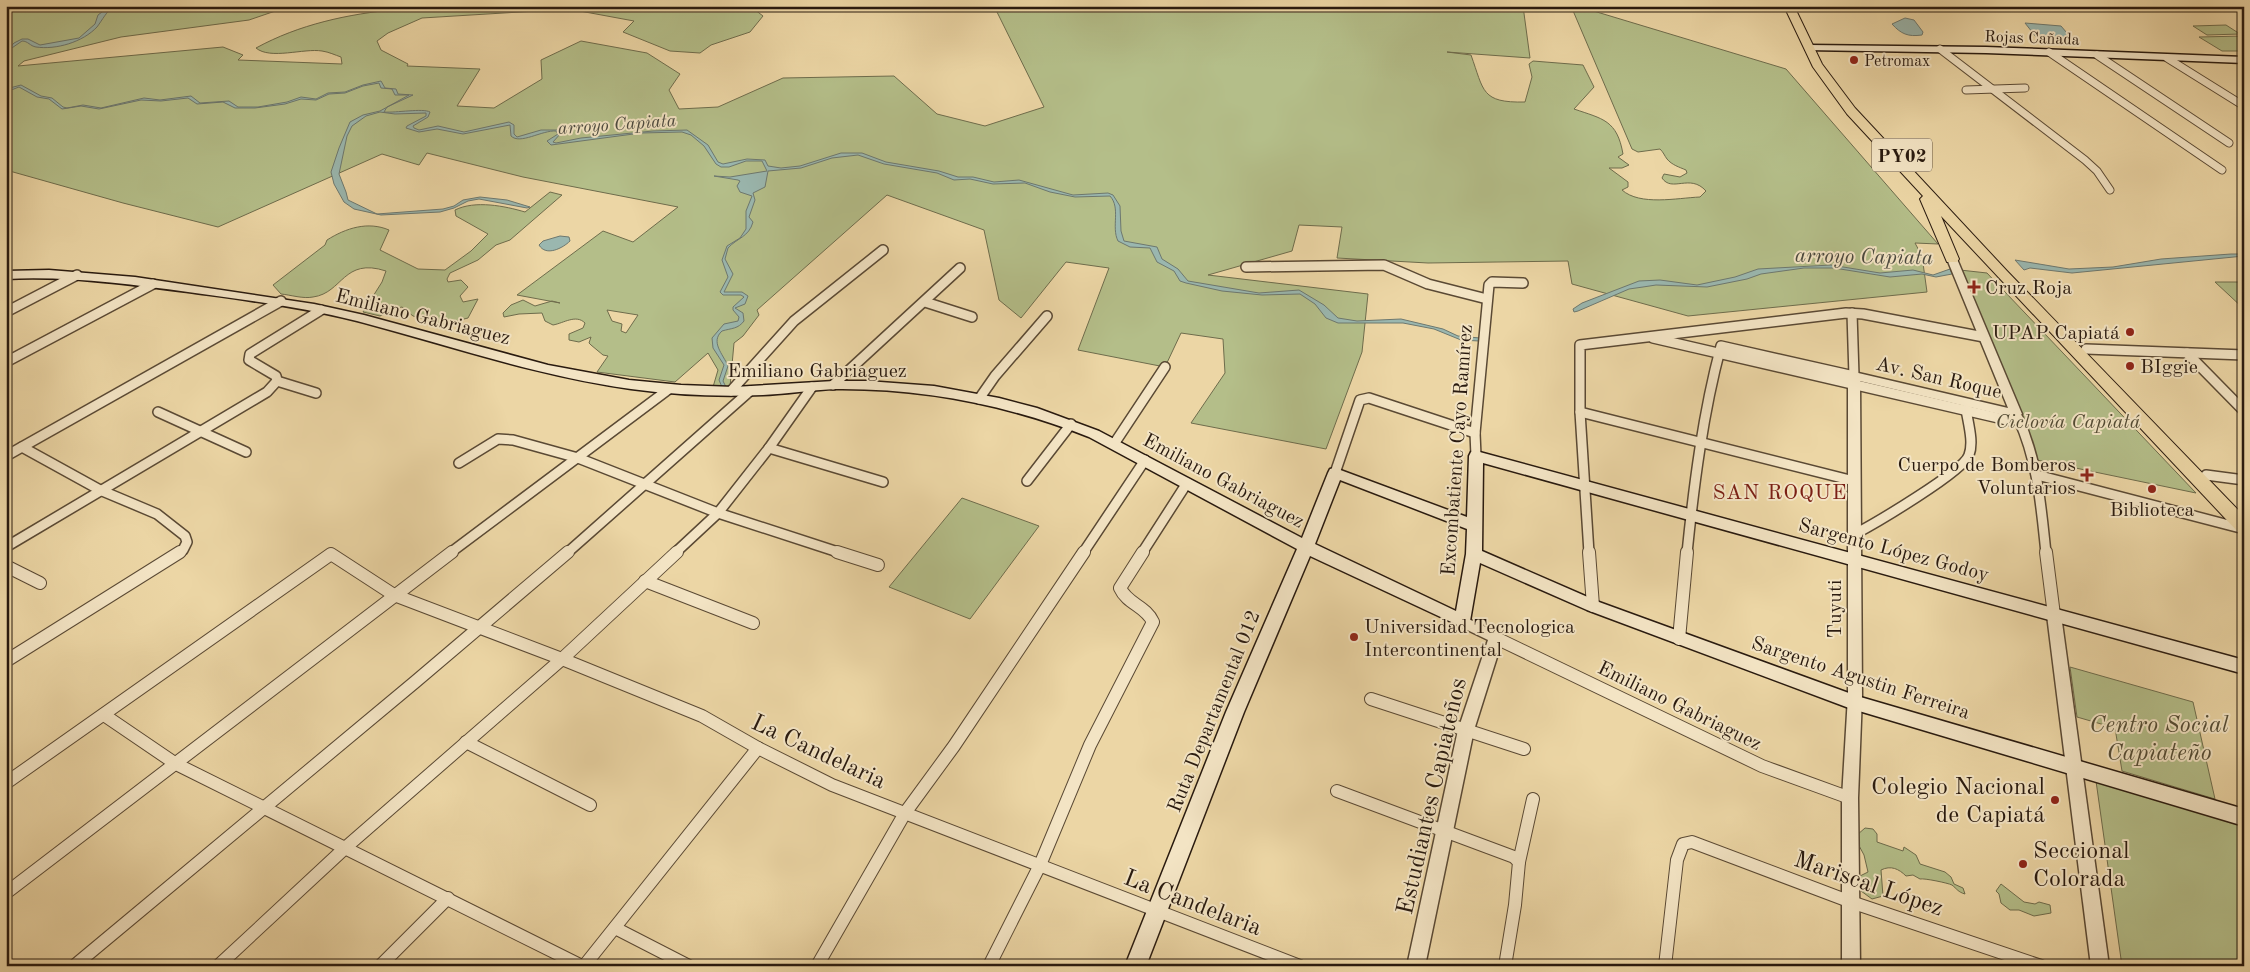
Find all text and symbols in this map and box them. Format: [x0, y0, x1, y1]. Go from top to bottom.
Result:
street label: Rojas Cañada [1984, 29, 2080, 49]
marker: Petromax [1848, 54, 1860, 66]
place label: Petromax [1864, 54, 1930, 70]
water label: arroyo Capiata [557, 112, 677, 138]
road number: PY02 [1872, 138, 1932, 172]
water label: arroyo Capiata [1795, 246, 1933, 269]
place label: Cruz Roja [1985, 279, 2072, 299]
marker: Cruz Roja [1967, 280, 1981, 294]
street label: Emiliano Gabriaguez [333, 287, 512, 349]
street label: Excombatiente Cayo Ramírez [1439, 324, 1477, 577]
place label: UPAP Capiatá [1992, 324, 2120, 344]
marker: UPAP Capiatá [2124, 326, 2136, 338]
street label: Av. San Roque [1874, 355, 2003, 403]
place label: BIggie [2140, 358, 2198, 378]
marker: BIggie [2124, 360, 2136, 372]
street label: Emiliano Gabriaguez [727, 362, 907, 382]
park label: Ciclovía Capiatá [1995, 413, 2141, 433]
street label: Emiliano Gabriaguez [1139, 431, 1307, 533]
place label: Cuerpo de Bomberos Voluntarios [1898, 456, 2076, 499]
marker: Cuerpo de Bomberos Voluntarios [2080, 468, 2094, 482]
district label: SAN ROQUE [1713, 483, 1847, 504]
marker: Biblioteca [2146, 483, 2158, 495]
place label: Biblioteca [2110, 501, 2195, 521]
street label: Sargento López Godoy [1796, 516, 1991, 586]
street label: Tuyuti [1826, 580, 1846, 638]
street label: Ruta Departamental 012 [1165, 608, 1265, 816]
place label: Universidad Tecnologica Intercontinental [1364, 618, 1575, 661]
marker: Universidad Tecnologica Intercontinental [1348, 631, 1360, 643]
street label: Sargento Agustin Ferreira [1749, 634, 1972, 724]
street label: Emiliano Gabriaguez [1594, 658, 1764, 755]
street label: Estudiantes Capiateños [1394, 676, 1472, 917]
street label: La Candelaria [747, 711, 889, 795]
park label: Centro Social Capiateño [2089, 714, 2229, 766]
place label: Colegio Nacional de Capiatá [1871, 776, 2045, 828]
marker: Colegio Nacional de Capiatá [2049, 794, 2061, 806]
place label: Seccional Colorada [2033, 840, 2130, 892]
street label: Mariscal López [1791, 848, 1946, 922]
marker: Seccional Colorada [2017, 858, 2029, 870]
street label: La Candelaria [1120, 867, 1265, 941]

